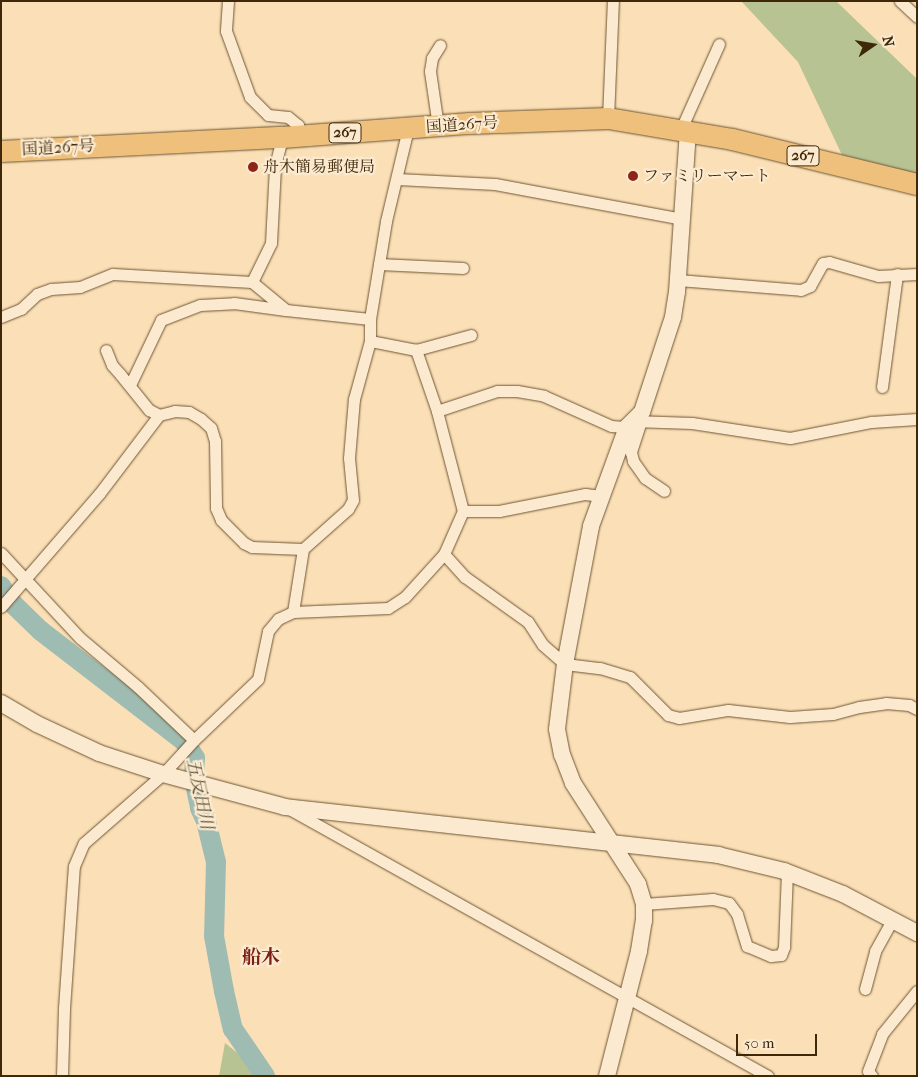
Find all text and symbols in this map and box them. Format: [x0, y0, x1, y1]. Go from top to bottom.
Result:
north arrow [848, 20, 898, 70]
text: N [879, 34, 898, 49]
street label: 国道267号 [425, 113, 499, 137]
road number: 267 [328, 120, 362, 146]
street label: 国道267号 [21, 137, 95, 159]
road number: 267 [786, 144, 820, 168]
place label: 舟木簡易郵便局 [263, 157, 375, 177]
marker: 舟木簡易郵便局 [247, 161, 259, 173]
place label: ファミリーマート [643, 166, 771, 186]
marker: ファミリーマート [627, 170, 639, 182]
water label: 五反田川 [181, 757, 217, 831]
district label: 船木 [242, 947, 280, 969]
scale bar [738, 1024, 819, 1056]
text: 50 m [744, 1034, 774, 1052]

